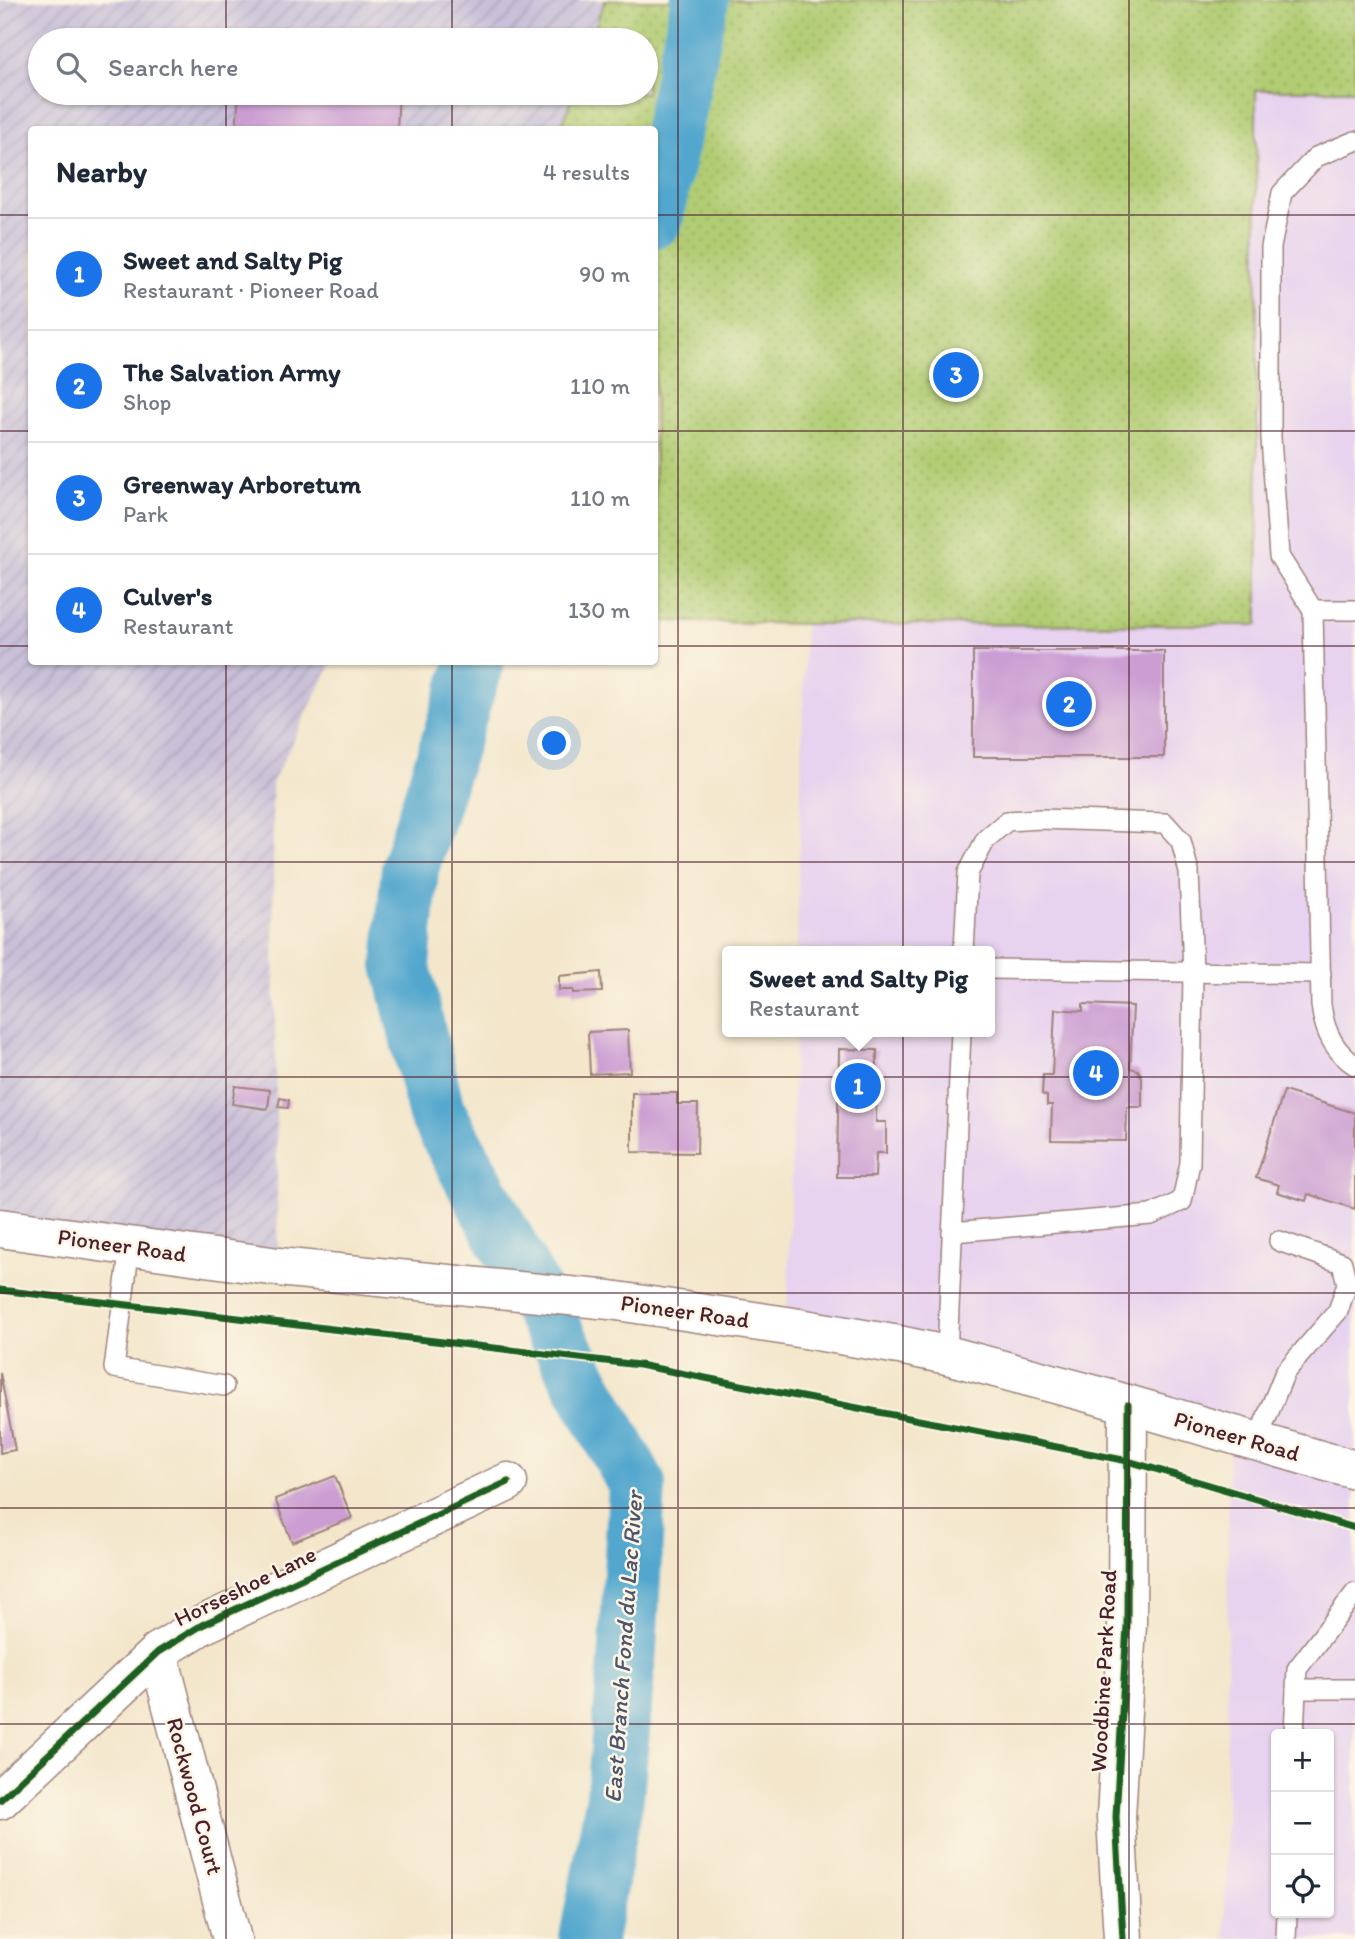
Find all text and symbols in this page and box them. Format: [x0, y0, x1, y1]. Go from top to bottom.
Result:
search box [28, 28, 658, 105]
icon: search [52, 48, 90, 86]
text: Search here [108, 51, 238, 83]
text: Nearby [56, 153, 147, 190]
text: 4 results [543, 158, 630, 186]
text: Sweet and Salty Pig [123, 244, 342, 276]
text: 1 [74, 260, 84, 288]
text: 90 m [579, 260, 630, 288]
text: Restaurant · Pioneer Road [123, 276, 379, 304]
pin: 3 [933, 349, 979, 401]
text: The Salvation Army [123, 356, 341, 388]
text: 2 [73, 372, 85, 400]
text: 110 m [570, 372, 630, 400]
text: Shop [123, 388, 171, 416]
text: Greenway Arboretum [123, 468, 361, 500]
text: 3 [73, 484, 85, 512]
text: 110 m [570, 484, 630, 512]
text: Park [123, 500, 168, 528]
text: Culver's [123, 580, 212, 612]
text: 4 [72, 596, 86, 624]
text: 130 m [568, 596, 630, 624]
text: Restaurant [123, 612, 233, 640]
pin: 2 [1046, 678, 1092, 730]
your location [537, 726, 571, 760]
popup [722, 946, 995, 1037]
text: Sweet and Salty Pig [749, 962, 968, 994]
text: Restaurant [749, 994, 859, 1022]
pin: 4 [1073, 1047, 1119, 1099]
pin: 1 [835, 1060, 881, 1112]
street label: Pioneer Road [56, 1222, 189, 1268]
street label: Pioneer Road [619, 1288, 752, 1334]
street label: Pioneer Road [1171, 1405, 1304, 1467]
water label: East Branch Fond du Lac River [598, 1488, 649, 1804]
street label: Horseshoe Lane [169, 1539, 321, 1633]
street label: Woodbine Park Road [1084, 1568, 1122, 1773]
street label: Rockwood Court [161, 1714, 229, 1878]
map controls [1271, 1729, 1334, 1918]
button: + [1271, 1729, 1334, 1792]
button: − [1271, 1792, 1334, 1855]
button: locate [1271, 1855, 1334, 1918]

